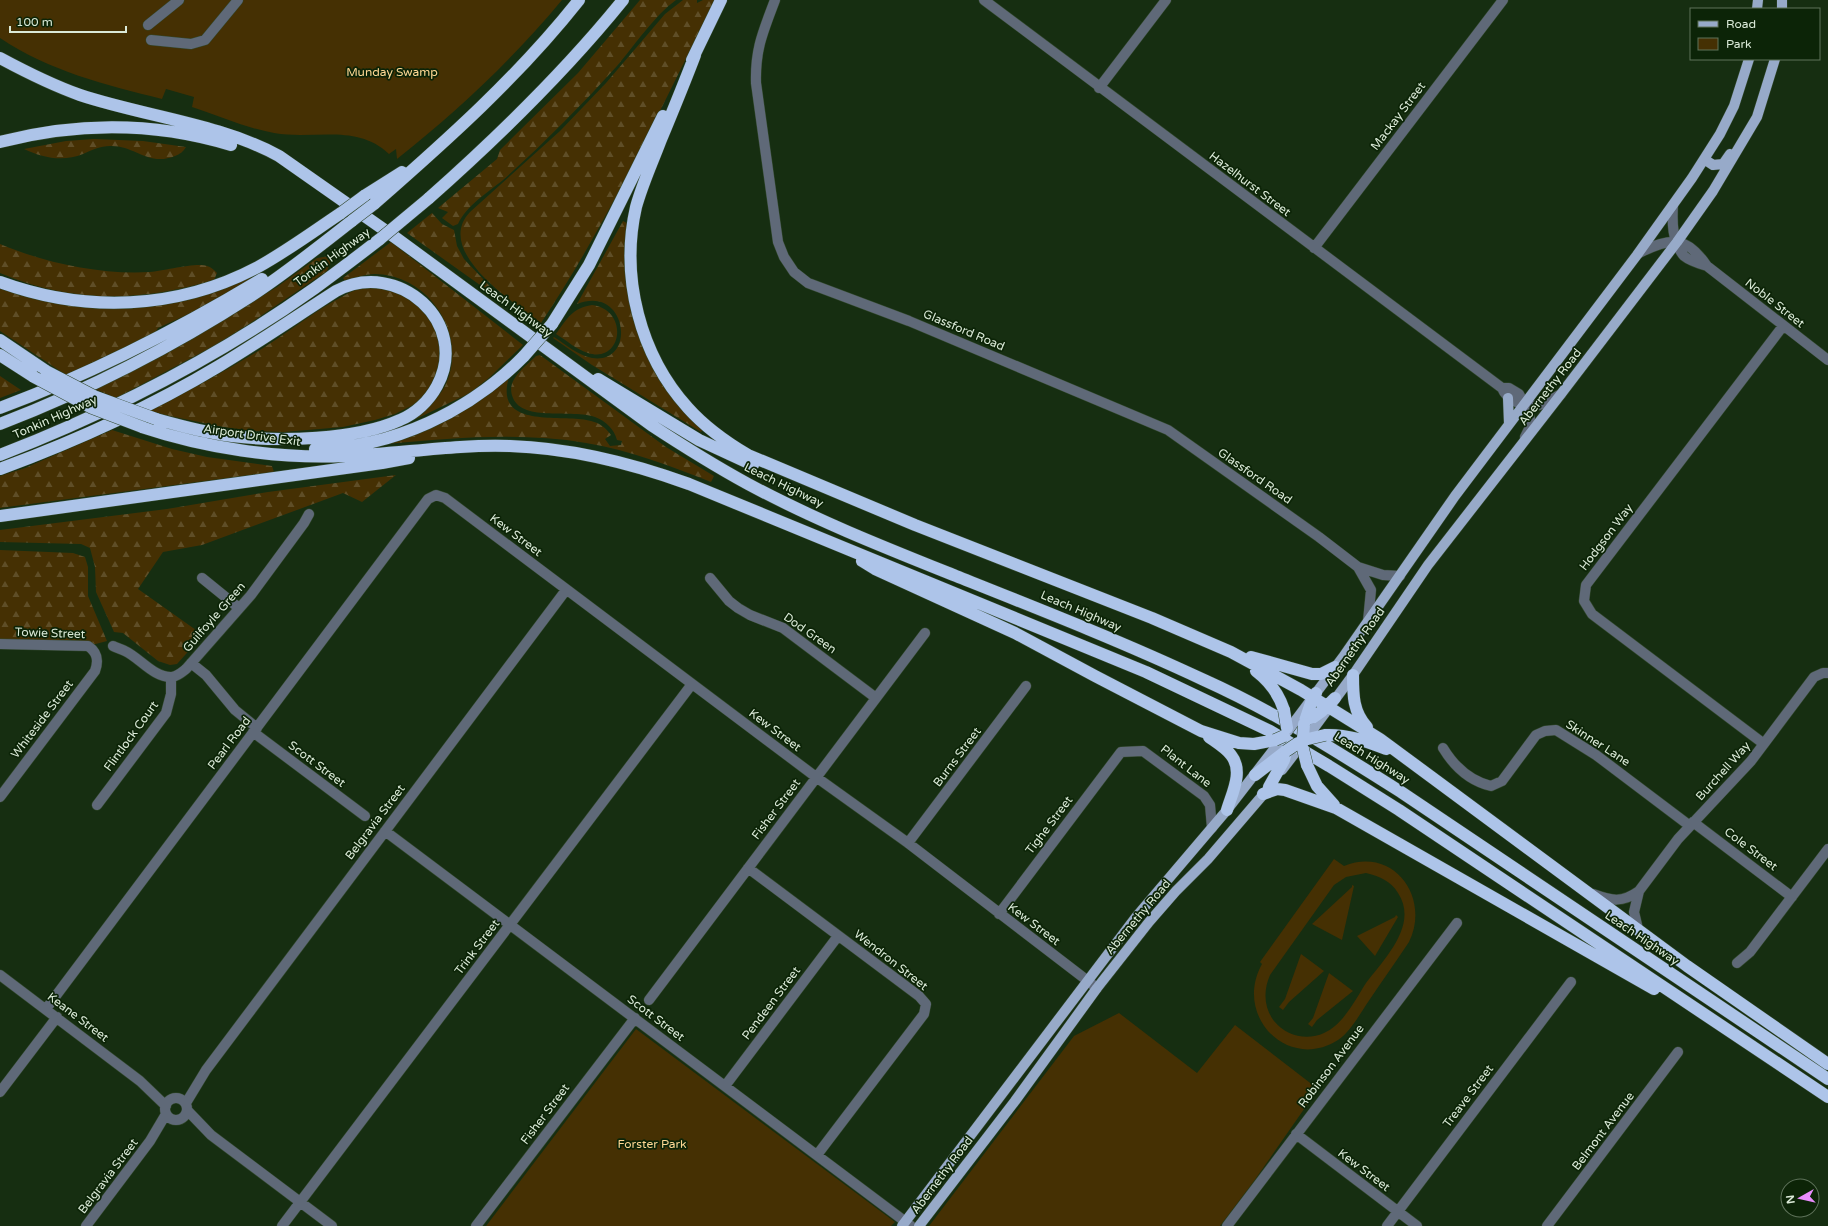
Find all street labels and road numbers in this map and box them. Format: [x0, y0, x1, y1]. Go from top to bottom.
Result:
street label: Mackay Street [1368, 79, 1428, 153]
street label: Hazelhurst Street [1206, 149, 1294, 219]
street label: Tonkin Highway [291, 224, 373, 289]
street label: Noble Street [1743, 275, 1808, 331]
street label: Leach Highway [477, 278, 556, 340]
street label: Glassford Road [921, 307, 1007, 353]
street label: Abernethy Road [1516, 346, 1584, 428]
street label: Tonkin Highway [11, 392, 100, 442]
street label: Airport Drive Exit [202, 421, 302, 449]
street label: Glassford Road [1215, 445, 1295, 507]
street label: Leach Highway [742, 460, 826, 510]
street label: Hodgson Way [1576, 501, 1636, 573]
street label: Kew Street [487, 511, 545, 559]
street label: Guilfoyle Green [180, 579, 248, 655]
street label: Leach Highway [1038, 588, 1124, 635]
street label: Abernethy Road [1322, 605, 1388, 689]
street label: Dod Green [781, 610, 839, 656]
street label: Towie Street [15, 625, 86, 641]
street label: Whiteside Street [8, 677, 76, 761]
street label: Flintlock Court [101, 698, 161, 774]
street label: Kew Street [746, 706, 804, 754]
street label: Pearl Road [205, 714, 253, 772]
street label: Skinner Lane [1563, 717, 1633, 769]
street label: Burns Street [930, 724, 984, 789]
street label: Leach Highway [1332, 729, 1413, 787]
street label: Scott Street [286, 738, 349, 790]
street label: Burchell Way [1693, 738, 1753, 803]
street label: Plant Lane [1158, 742, 1214, 790]
street label: Fisher Street [749, 776, 804, 842]
street label: Belgravia Street [342, 781, 408, 862]
street label: Tighe Street [1023, 793, 1076, 857]
street label: Cole Street [1722, 825, 1781, 874]
street label: Abernethy Road [1103, 877, 1173, 957]
street label: Kew Street [1005, 900, 1063, 948]
street label: Leach Highway [1602, 908, 1682, 968]
street label: Trink Street [452, 916, 503, 977]
street label: Wendron Street [851, 927, 931, 993]
street label: Pendeen Street [739, 963, 803, 1042]
street label: Keane Street [45, 989, 112, 1045]
street label: Scott Street [625, 992, 688, 1044]
street label: Robinson Avenue [1295, 1022, 1367, 1110]
street label: Treave Street [1440, 1062, 1496, 1130]
street label: Fisher Street [518, 1081, 573, 1147]
street label: Belmont Avenue [1569, 1089, 1637, 1173]
street label: Abernethy Road [908, 1133, 976, 1217]
street label: Belgravia Street [75, 1135, 141, 1216]
street label: Kew Street [1335, 1146, 1393, 1194]

